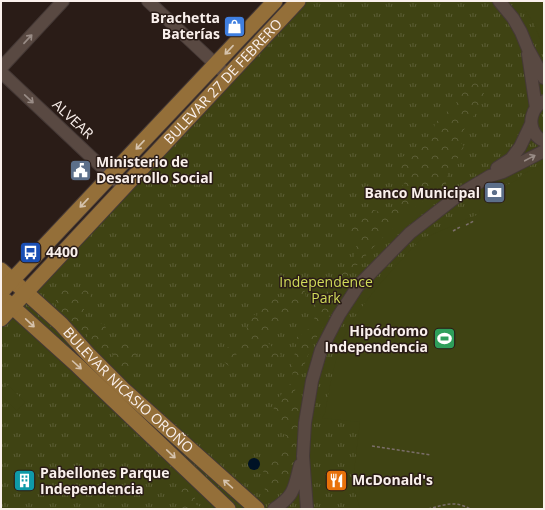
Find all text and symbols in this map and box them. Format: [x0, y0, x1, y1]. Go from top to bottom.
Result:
place label: Brachetta Baterías [150, 8, 220, 43]
shop icon: Brachetta Baterías [222, 13, 248, 39]
street label: BULEVAR 27 DE FEBRERO [159, 14, 286, 148]
one-way arrow [23, 34, 32, 45]
one-way arrow [224, 45, 234, 55]
one-way arrow [24, 94, 35, 103]
street label: ALVEAR [49, 95, 98, 143]
one-way arrow [135, 139, 144, 150]
place label: Ministerio de Desarrollo Social [96, 152, 213, 187]
one-way arrow [523, 154, 535, 161]
public building icon: Ministerio de Desarrollo Social [68, 157, 94, 183]
bank icon: Banco Municipal [482, 180, 508, 206]
place label: Banco Municipal [365, 183, 480, 202]
one-way arrow [79, 198, 89, 208]
bus stop icon: 4400 [18, 239, 44, 265]
place label: 4400 [46, 242, 78, 261]
park label: Independence Park [279, 272, 373, 307]
one-way arrow [25, 318, 35, 328]
place label: Hipódromo Independencia [324, 321, 428, 356]
street label: BULEVAR NICASIO OROÑO [59, 323, 198, 457]
sports icon: Hipódromo Independencia [431, 326, 457, 352]
one-way arrow [72, 360, 82, 370]
one-way arrow [166, 450, 176, 459]
place label: Pabellones Parque Independencia [40, 463, 170, 498]
restaurant icon: McDonald's [323, 467, 349, 493]
building icon: Pabellones Parque Independencia [12, 468, 38, 494]
place label: McDonald's [352, 470, 433, 489]
one-way arrow [222, 479, 233, 488]

